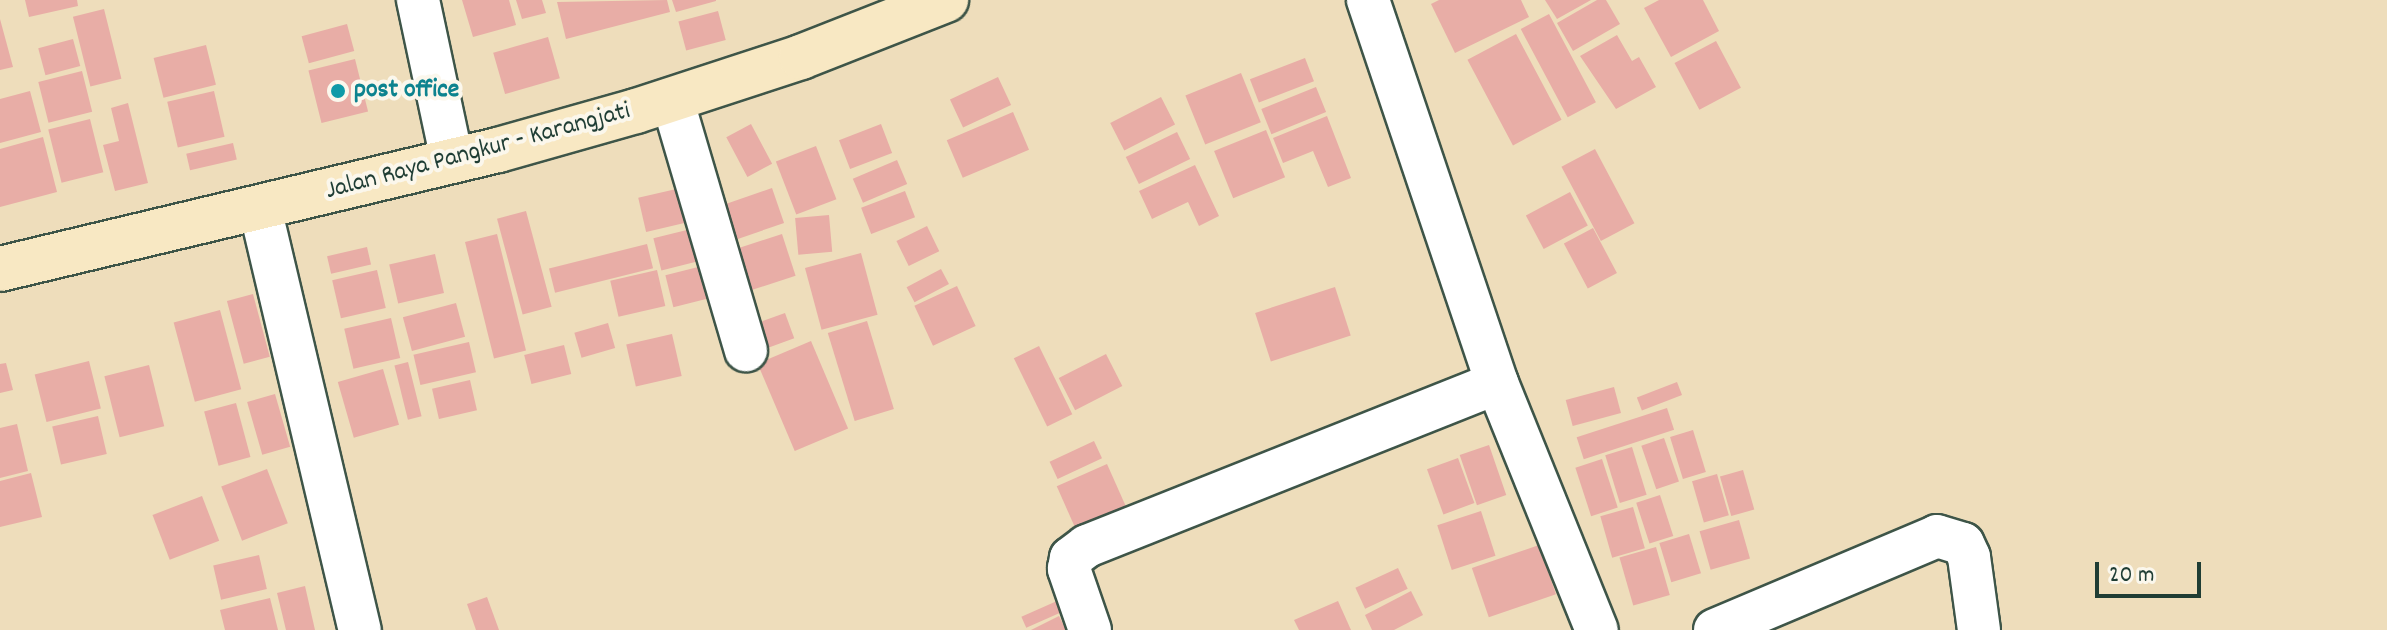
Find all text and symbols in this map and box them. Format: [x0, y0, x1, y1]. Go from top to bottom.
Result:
place label: post office [354, 75, 459, 107]
marker: post office [329, 82, 347, 100]
street label: Jalan Raya Pangkur - Karangjati [322, 96, 634, 208]
scale bar [2099, 546, 2205, 596]
text: 20 m [2109, 559, 2155, 593]

